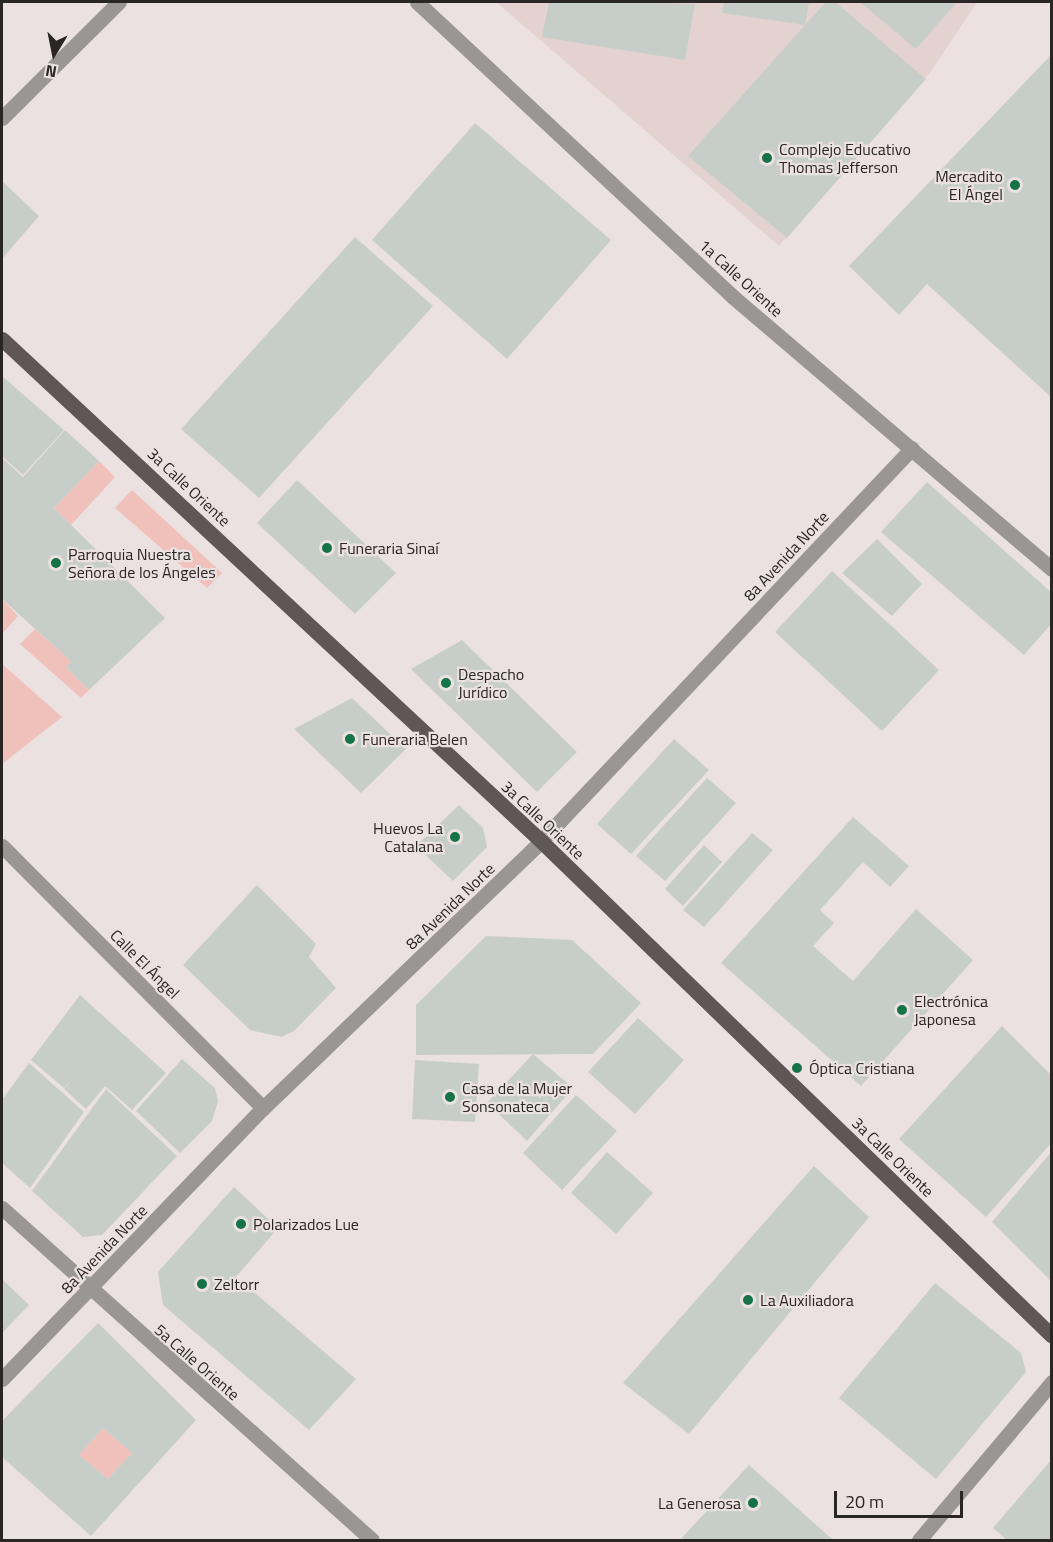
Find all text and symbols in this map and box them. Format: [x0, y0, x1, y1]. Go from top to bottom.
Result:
north arrow [24, 24, 84, 84]
text: N [43, 59, 58, 85]
place label: Complejo Educativo Thomas Jefferson [779, 139, 911, 177]
marker: Complejo Educativo Thomas Jefferson [760, 151, 774, 165]
place label: Mercadito El Ángel [935, 166, 1003, 204]
marker: Mercadito El Ángel [1008, 178, 1022, 192]
street label: 1a Calle Oriente [695, 235, 787, 321]
street label: 3a Calle Oriente [144, 444, 234, 530]
street label: 8a Avenida Norte [739, 507, 833, 605]
place label: Funeraria Sinaí [339, 538, 439, 558]
marker: Funeraria Sinaí [320, 541, 334, 555]
place label: Parroquia Nuestra Señora de los Ángeles [68, 544, 216, 582]
marker: Parroquia Nuestra Señora de los Ángeles [49, 556, 63, 570]
place label: Despacho Jurídico [458, 664, 524, 702]
marker: Despacho Jurídico [439, 676, 453, 690]
place label: Funeraria Belen [362, 729, 468, 749]
marker: Funeraria Belen [343, 732, 357, 746]
street label: 3a Calle Oriente [498, 777, 588, 863]
place label: Huevos La Catalana [373, 818, 443, 856]
marker: Huevos La Catalana [448, 830, 462, 844]
street label: 8a Avenida Norte [402, 859, 498, 953]
street label: Calle El Ángel [106, 925, 184, 1003]
place label: Electrónica Japonesa [914, 991, 988, 1029]
marker: Electrónica Japonesa [895, 1003, 909, 1017]
place label: Óptica Cristiana [809, 1058, 914, 1078]
marker: Óptica Cristiana [790, 1061, 804, 1075]
place label: Casa de la Mujer Sonsonateca [462, 1078, 572, 1116]
marker: Casa de la Mujer Sonsonateca [443, 1090, 457, 1104]
street label: 3a Calle Oriente [848, 1113, 938, 1201]
street label: 8a Avenida Norte [57, 1201, 151, 1297]
place label: Polarizados Lue [253, 1214, 359, 1234]
marker: Polarizados Lue [234, 1217, 248, 1231]
place label: Zeltorr [214, 1274, 259, 1294]
marker: Zeltorr [195, 1277, 209, 1291]
place label: La Auxiliadora [760, 1290, 854, 1310]
marker: La Auxiliadora [741, 1293, 755, 1307]
street label: 5a Calle Oriente [151, 1320, 243, 1404]
scale bar [837, 1479, 966, 1517]
text: 20 m [845, 1488, 884, 1515]
place label: La Generosa [658, 1493, 741, 1513]
marker: La Generosa [746, 1496, 760, 1510]

